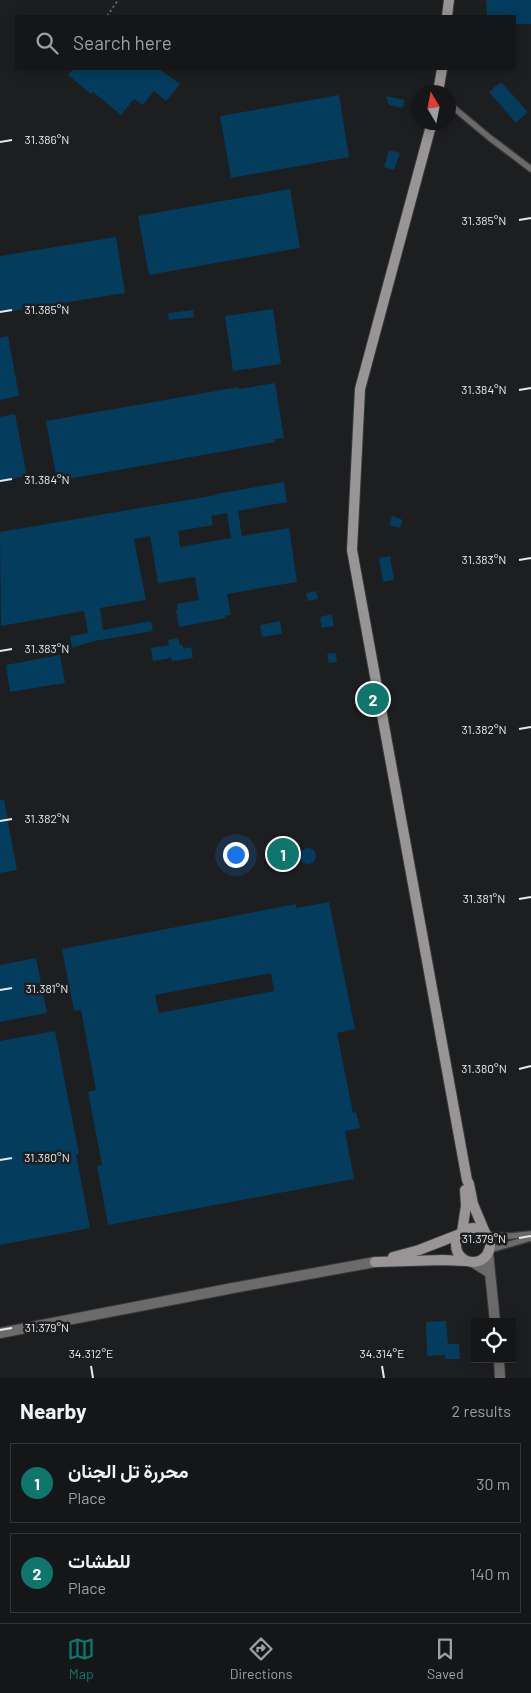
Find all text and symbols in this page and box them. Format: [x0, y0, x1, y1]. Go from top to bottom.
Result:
search box [15, 15, 516, 70]
icon: search [33, 29, 61, 57]
text: Search here [73, 31, 172, 54]
north arrow [411, 85, 456, 130]
text: 31.386°N [25, 132, 69, 146]
text: 31.385°N [462, 213, 506, 227]
text: 31.385°N [25, 302, 69, 316]
text: 31.384°N [461, 382, 507, 396]
text: 31.384°N [24, 472, 70, 486]
text: 31.383°N [462, 552, 506, 566]
text: 31.383°N [25, 641, 69, 655]
pin: 2 [357, 680, 389, 718]
text: 31.382°N [461, 722, 507, 736]
text: 31.382°N [24, 811, 70, 825]
pin: 1 [267, 835, 299, 873]
your location [223, 842, 249, 868]
text: 31.381°N [463, 891, 505, 905]
text: 31.381°N [26, 981, 68, 995]
text: 31.380°N [461, 1061, 507, 1075]
text: 31.380°N [24, 1150, 70, 1164]
text: 31.379°N [462, 1231, 506, 1245]
map controls [471, 1318, 516, 1363]
button: locate [471, 1318, 516, 1363]
text: 31.379°N [25, 1320, 69, 1334]
text: 34.312°E [69, 1346, 113, 1360]
text: 34.314°E [360, 1346, 404, 1360]
text: Nearby [20, 1398, 86, 1423]
text: 2 results [452, 1401, 511, 1420]
text: محررة تل الجنان [68, 1459, 189, 1482]
text: 1 [34, 1474, 40, 1493]
text: 30 m [476, 1474, 510, 1493]
text: Place [68, 1488, 106, 1507]
text: للطشات [68, 1549, 131, 1572]
text: 2 [33, 1564, 41, 1583]
text: 140 m [470, 1564, 510, 1583]
text: Place [68, 1578, 106, 1597]
tab: Map [67, 1635, 95, 1682]
tab: Directions [230, 1635, 292, 1682]
tab: Saved [427, 1635, 464, 1682]

